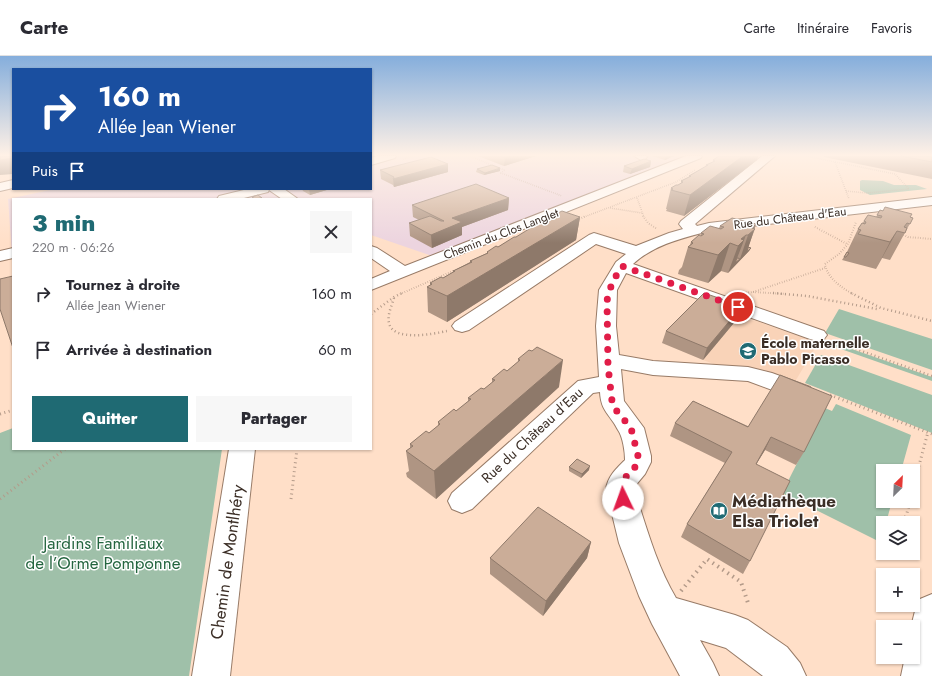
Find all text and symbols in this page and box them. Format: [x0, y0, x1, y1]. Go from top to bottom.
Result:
text: Carte [20, 14, 68, 41]
text: Carte [743, 18, 775, 38]
text: Itinéraire [797, 18, 849, 38]
text: Favoris [871, 18, 912, 38]
text: 160 m [98, 76, 181, 117]
icon: right [32, 84, 84, 136]
text: Allée Jean Wiener [98, 114, 236, 140]
text: Puis [32, 160, 58, 182]
icon: arrive [66, 160, 88, 182]
street label: Rue du Château d'Eau [733, 202, 847, 234]
street label: Chemin du Clos Langlet [441, 204, 561, 264]
text: 3 min [32, 205, 96, 240]
button: close [310, 211, 352, 253]
text: 220 m · 06:26 [32, 238, 114, 257]
text: Tournez à droite [66, 274, 180, 296]
icon: right [32, 283, 54, 305]
text: 160 m [311, 283, 352, 305]
pin [721, 290, 755, 324]
text: Allée Jean Wiener [66, 296, 166, 315]
icon: arrive [727, 296, 749, 318]
place label: École maternelle Pablo Picasso [761, 333, 870, 369]
icon: arrive [32, 339, 54, 361]
text: Arrivée à destination [66, 339, 212, 361]
text: 60 m [318, 339, 352, 361]
school or university icon: École maternelle Pablo Picasso [738, 341, 758, 361]
street label: Rue du Château d'Eau [477, 383, 587, 487]
button: Quitter [32, 396, 188, 442]
button: Partager [196, 396, 352, 442]
north arrow [876, 464, 920, 508]
map controls [876, 464, 920, 664]
position arrow [602, 478, 644, 520]
street label: Chemin de Montlhéry [204, 483, 250, 641]
place label: Médiathèque Elsa Triolet [732, 489, 836, 533]
library icon: Médiathèque Elsa Triolet [709, 501, 729, 521]
button: layers [876, 516, 920, 560]
park label: Jardins Familiaux de l’Orme Pomponne [26, 531, 181, 575]
button: + [876, 568, 920, 612]
button: − [876, 620, 920, 664]

